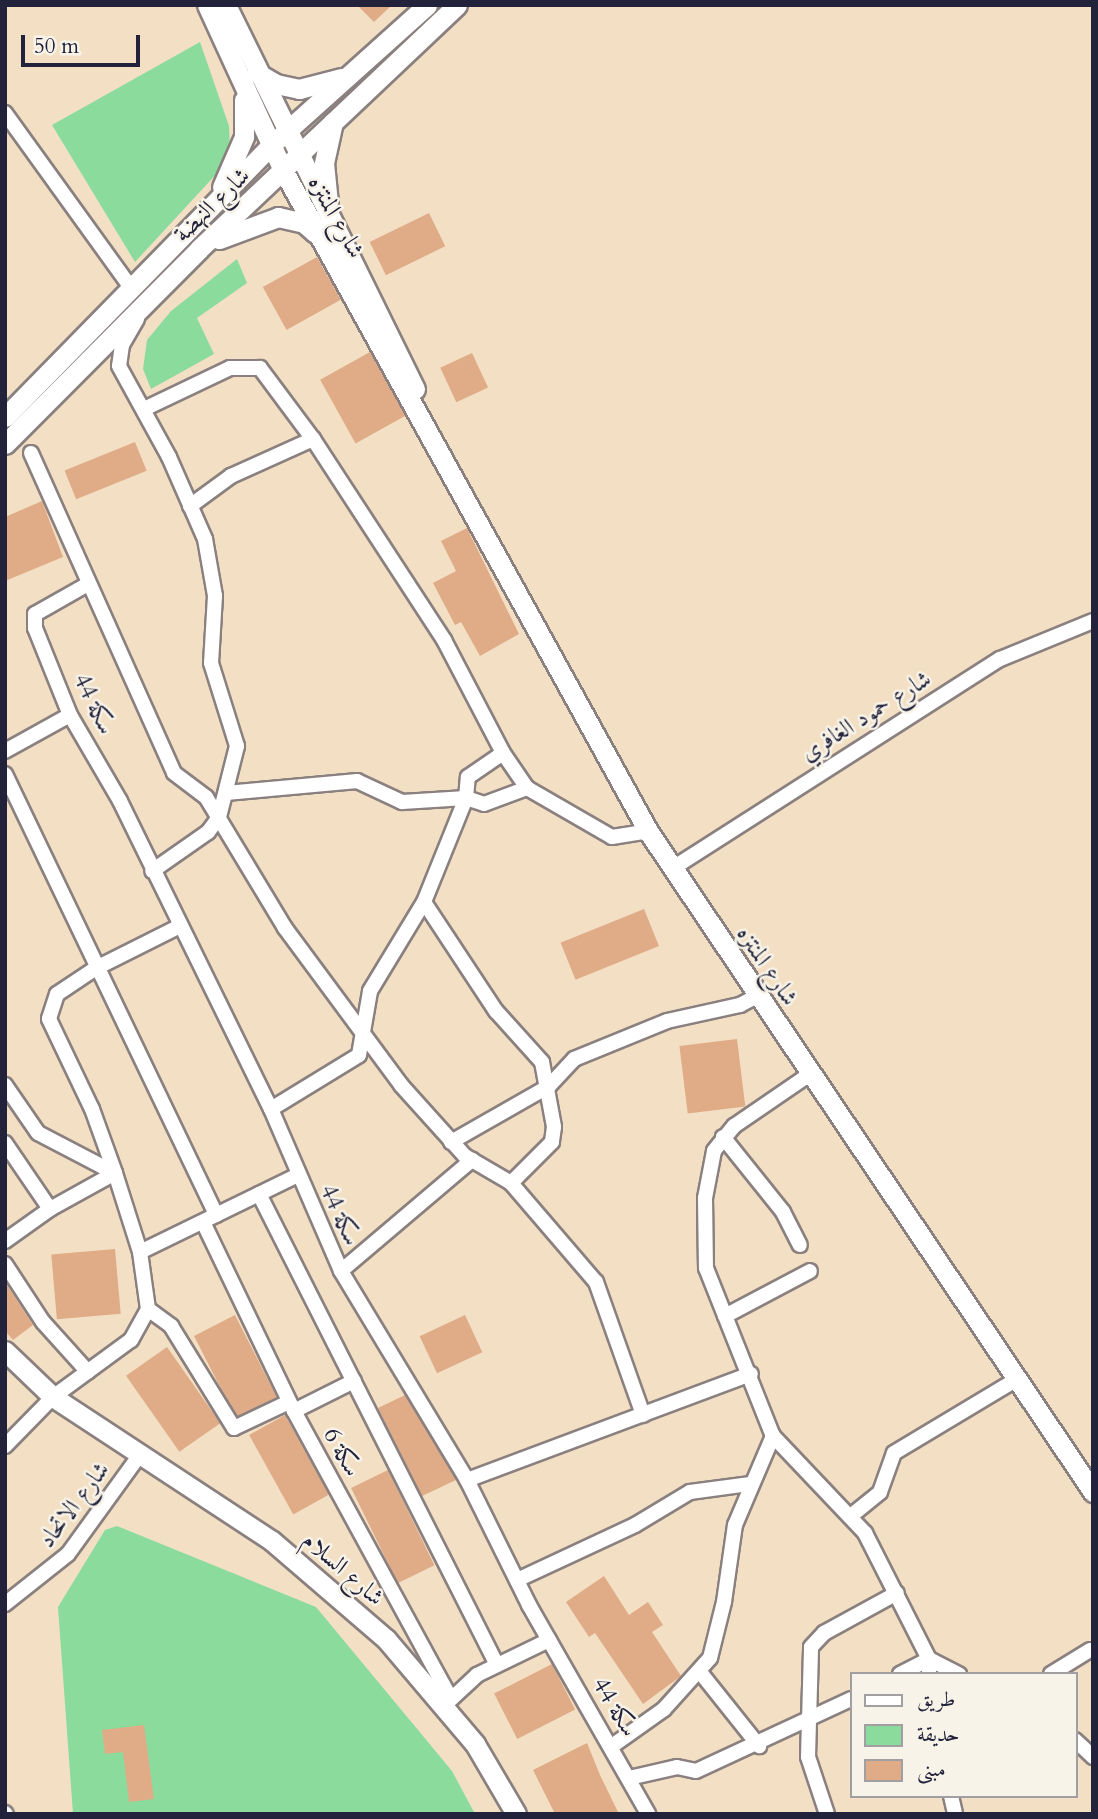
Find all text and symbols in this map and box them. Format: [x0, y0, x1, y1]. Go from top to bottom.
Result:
scale bar [24, 21, 144, 65]
text: 50 m [34, 32, 79, 61]
street label: شارع النهضة [168, 162, 256, 248]
street label: شارع المنتزه [302, 171, 370, 263]
street label: شارع حمود الغافري [795, 664, 937, 768]
street label: سكة 44 [67, 669, 121, 739]
street label: شارع المنتزه [730, 921, 804, 1011]
street label: سكة 44 [313, 1180, 367, 1250]
street label: سكة 6 [317, 1422, 367, 1482]
street label: شارع الاتحاد [32, 1456, 116, 1554]
street label: شارع السلام [296, 1526, 390, 1612]
street label: سكة 44 [586, 1672, 644, 1742]
legend [850, 1672, 1077, 1798]
text: طريق [917, 1685, 955, 1714]
text: حديقة [917, 1720, 960, 1749]
text: مبنى [917, 1755, 946, 1784]

